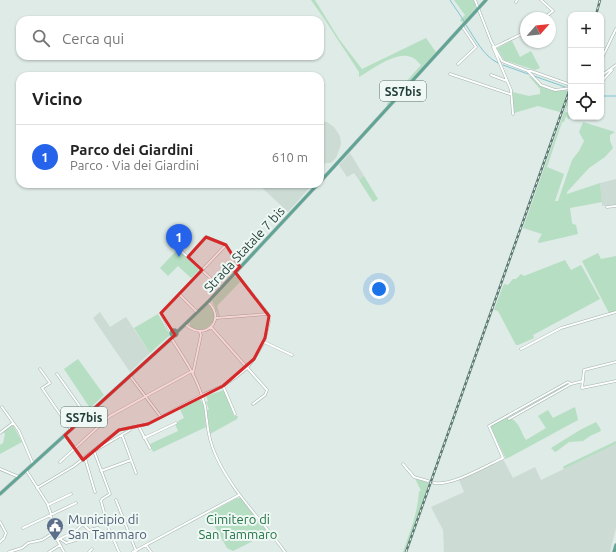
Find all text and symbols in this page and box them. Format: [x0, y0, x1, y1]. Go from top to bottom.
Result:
north arrow [520, 12, 556, 48]
map controls [568, 12, 604, 120]
button: + [568, 12, 604, 48]
search box [16, 16, 324, 60]
icon: search [30, 27, 52, 49]
text: Cerca qui [62, 30, 124, 47]
button: − [568, 48, 604, 84]
road number: SS7bis [380, 81, 426, 101]
button: locate [568, 84, 604, 120]
text: Vicino [32, 89, 82, 108]
text: Parco dei Giardini [70, 141, 193, 158]
text: 1 [41, 150, 49, 164]
text: 610 m [272, 150, 308, 164]
text: Parco · Via dei Giardini [70, 158, 199, 172]
street label: Strada Statale 7 bis [201, 203, 287, 295]
pin: 1 [166, 224, 192, 257]
your location [369, 279, 389, 299]
road number: SS7bis [61, 407, 107, 427]
place label: Municipio di San Tammaro [68, 512, 147, 541]
park label: Cimitero di San Tammaro [199, 512, 277, 541]
public building icon: Municipio di San Tammaro [45, 516, 65, 541]

